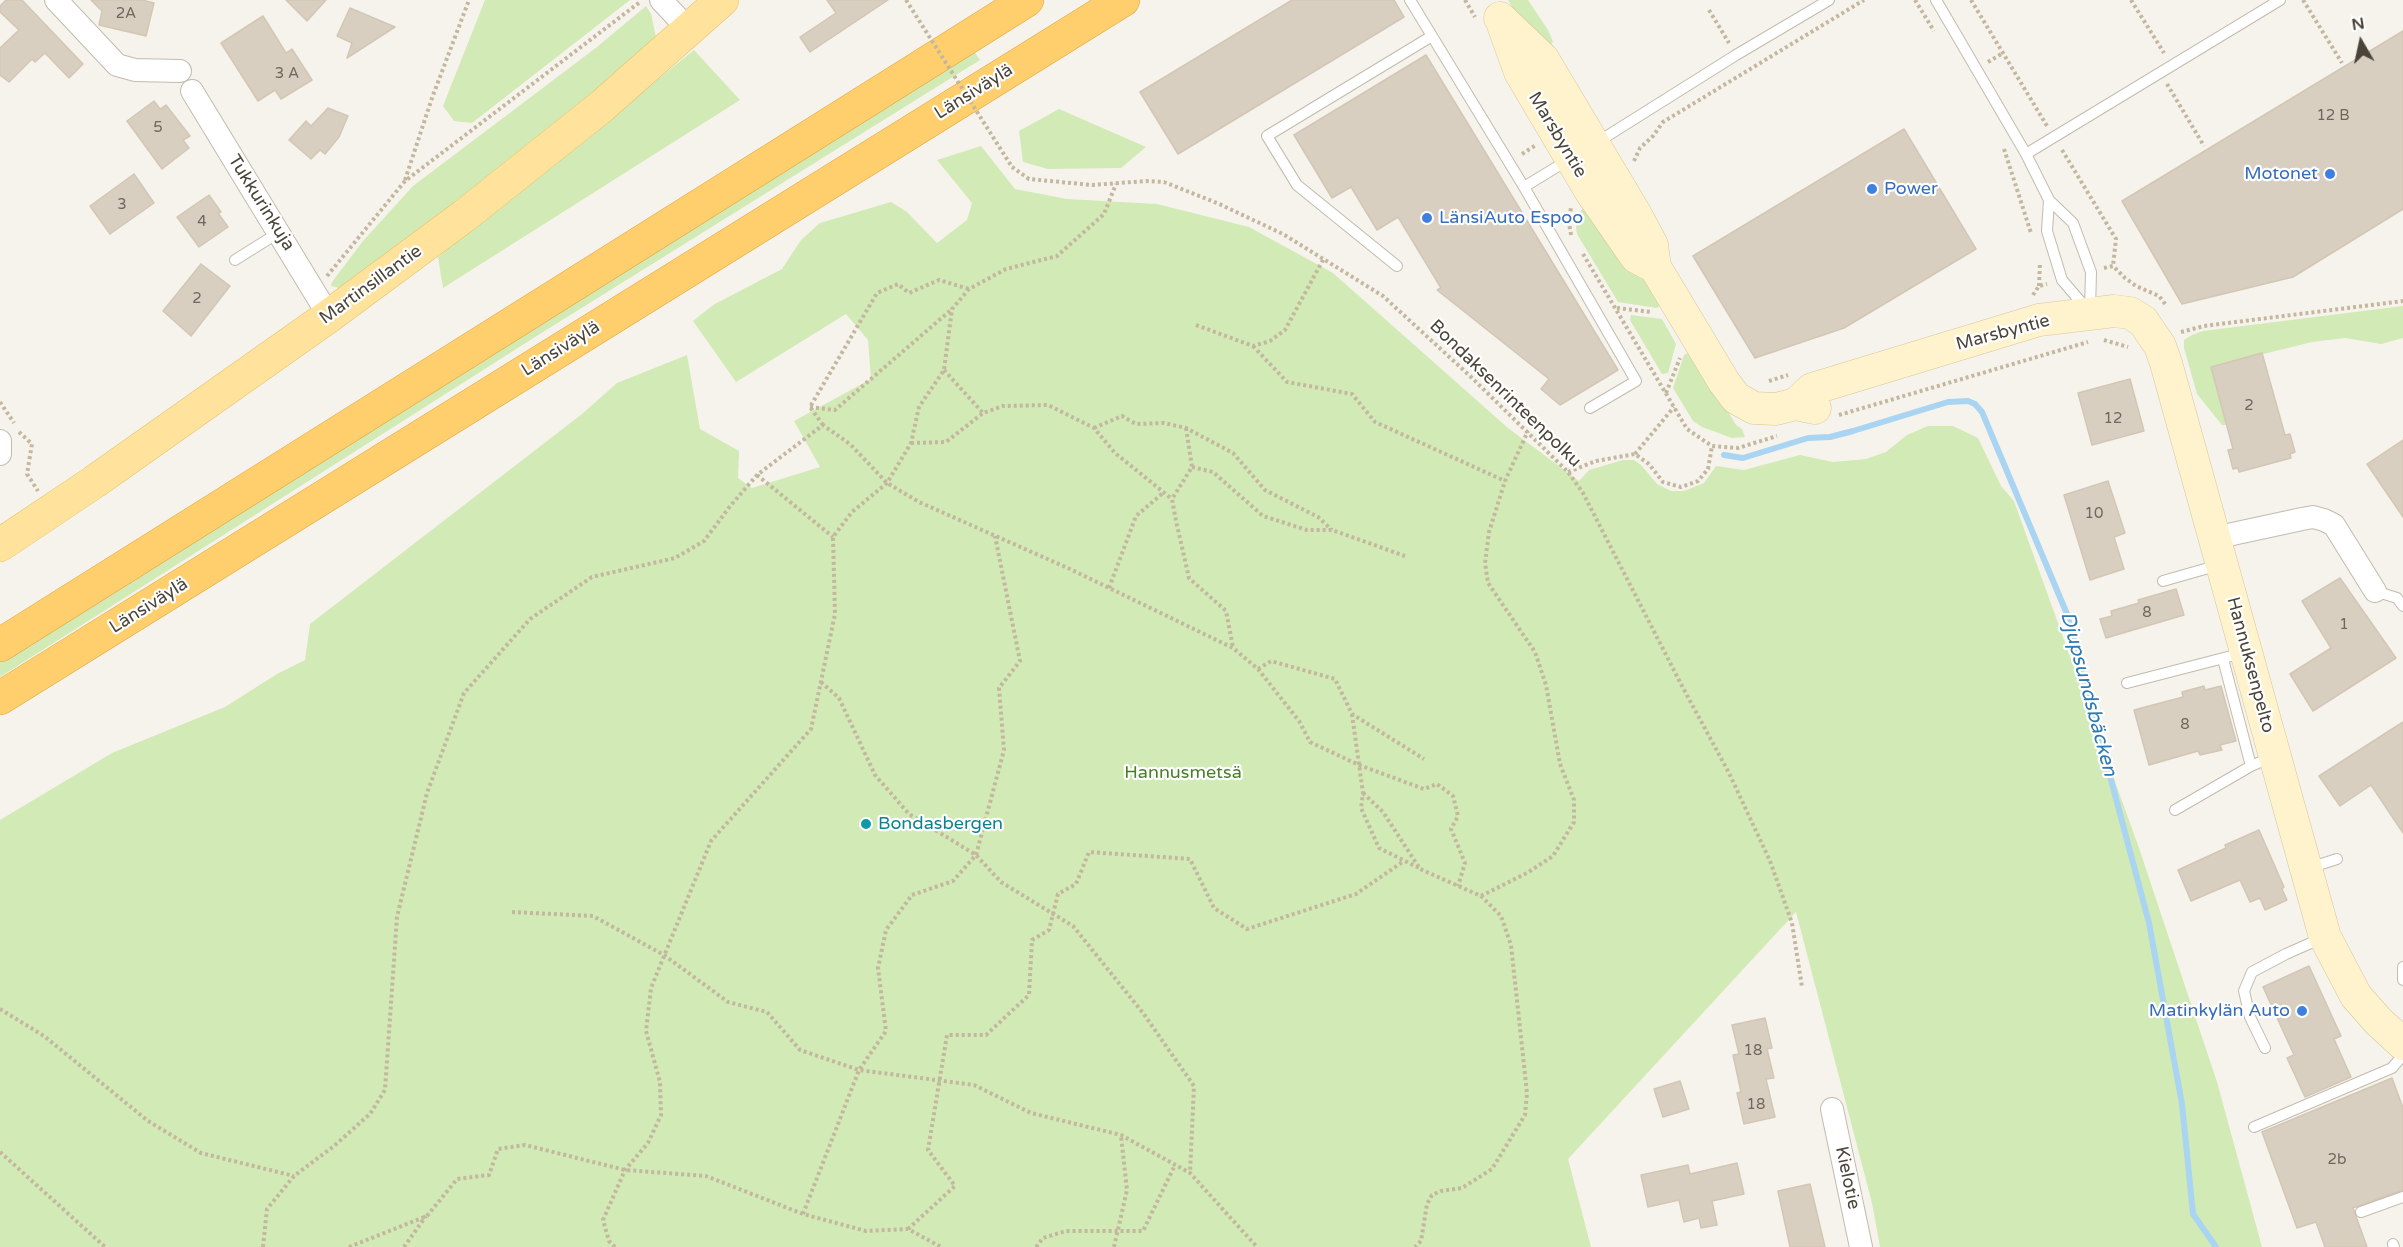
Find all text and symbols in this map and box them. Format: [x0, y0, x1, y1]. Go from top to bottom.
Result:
house number: 2A [116, 5, 136, 23]
north arrow [2331, 12, 2391, 72]
text: N [2350, 13, 2366, 35]
street label: Länsiväylä [931, 59, 1017, 125]
house number: 3 A [275, 65, 299, 83]
street label: Marsbyntie [1523, 88, 1591, 182]
house number: 12 B [2316, 107, 2350, 125]
house number: 5 [153, 119, 163, 137]
street label: Tukkurinkuja [223, 151, 299, 255]
place label: Motonet [2244, 163, 2318, 185]
marker: Motonet [2323, 167, 2337, 181]
place label: Power [1884, 178, 1938, 200]
marker: Power [1865, 182, 1879, 196]
house number: 3 [117, 196, 127, 214]
place label: LänsiAuto Espoo [1439, 207, 1583, 229]
marker: LänsiAuto Espoo [1420, 211, 1434, 225]
house number: 4 [197, 213, 207, 231]
street label: Martinsillantie [316, 241, 426, 329]
house number: 2 [192, 290, 202, 308]
street label: Marsbyntie [1954, 310, 2052, 356]
street label: Länsiväylä [518, 316, 604, 382]
street label: Bondaksenrinteenpolku [1424, 316, 1586, 472]
house number: 2 [2244, 397, 2254, 415]
house number: 12 [2104, 410, 2122, 428]
house number: 10 [2085, 505, 2103, 523]
street label: Länsiväylä [106, 573, 192, 639]
street label: Hannuksenpelto [2221, 595, 2279, 735]
house number: 8 [2142, 604, 2152, 622]
water label: Djupsundsbäcken [2054, 609, 2122, 779]
house number: 1 [2339, 616, 2349, 634]
house number: 8 [2180, 716, 2190, 734]
park label: Hannusmetsä [1124, 762, 1242, 784]
place label: Bondasbergen [878, 813, 1003, 835]
marker: Bondasbergen [859, 817, 873, 831]
place label: Matinkylän Auto [2149, 1000, 2290, 1022]
marker: Matinkylän Auto [2295, 1004, 2309, 1018]
house number: 18 [1744, 1042, 1762, 1060]
house number: 18 [1747, 1096, 1765, 1114]
street label: Kielotie [1830, 1145, 1864, 1211]
house number: 2b [2328, 1151, 2346, 1169]

